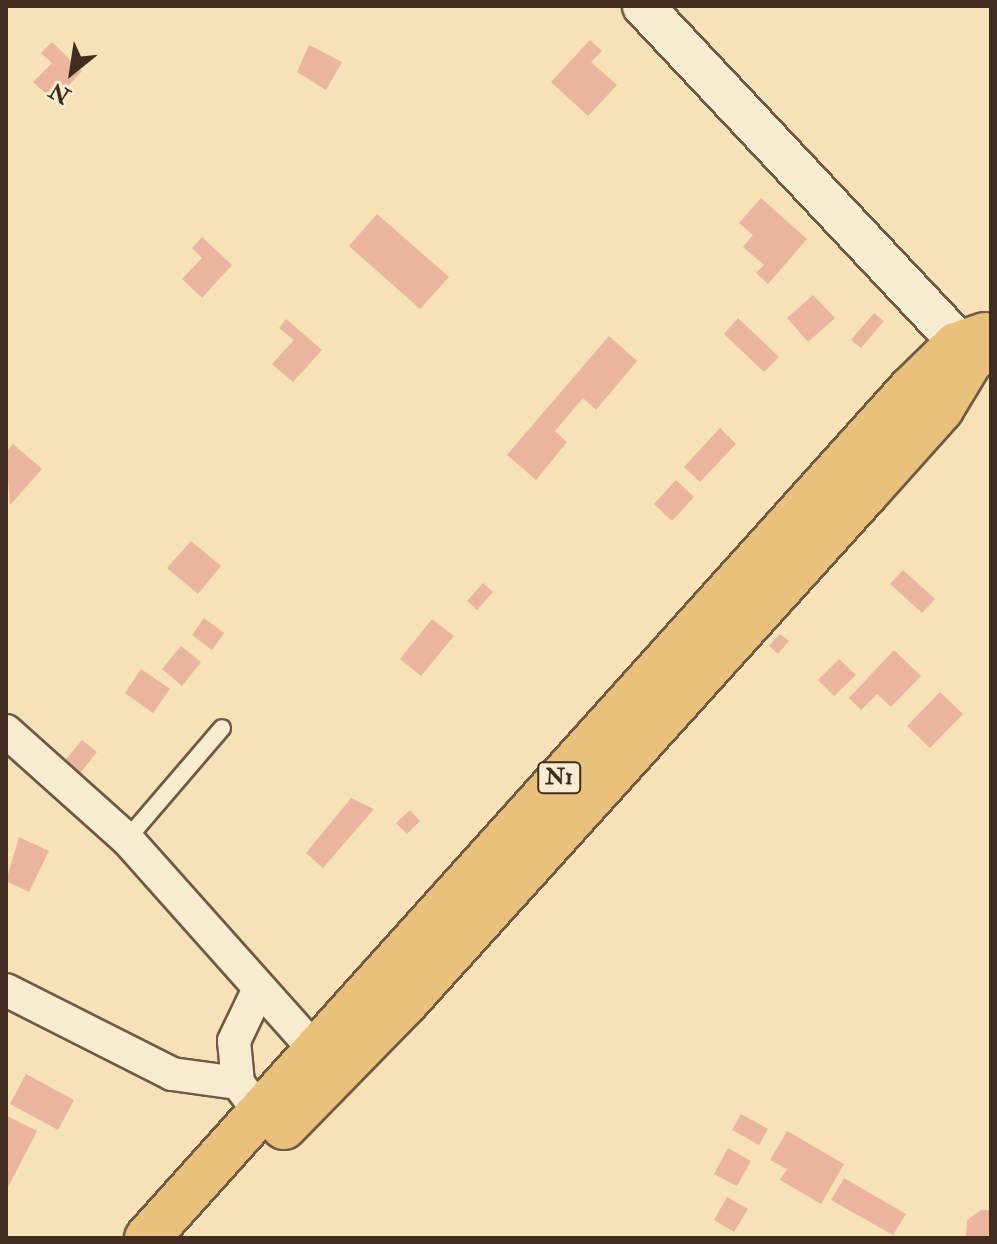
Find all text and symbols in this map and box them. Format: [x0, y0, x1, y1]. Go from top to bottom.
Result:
north arrow [32, 32, 112, 112]
text: N [44, 76, 76, 110]
road number: N1 [537, 760, 581, 796]

